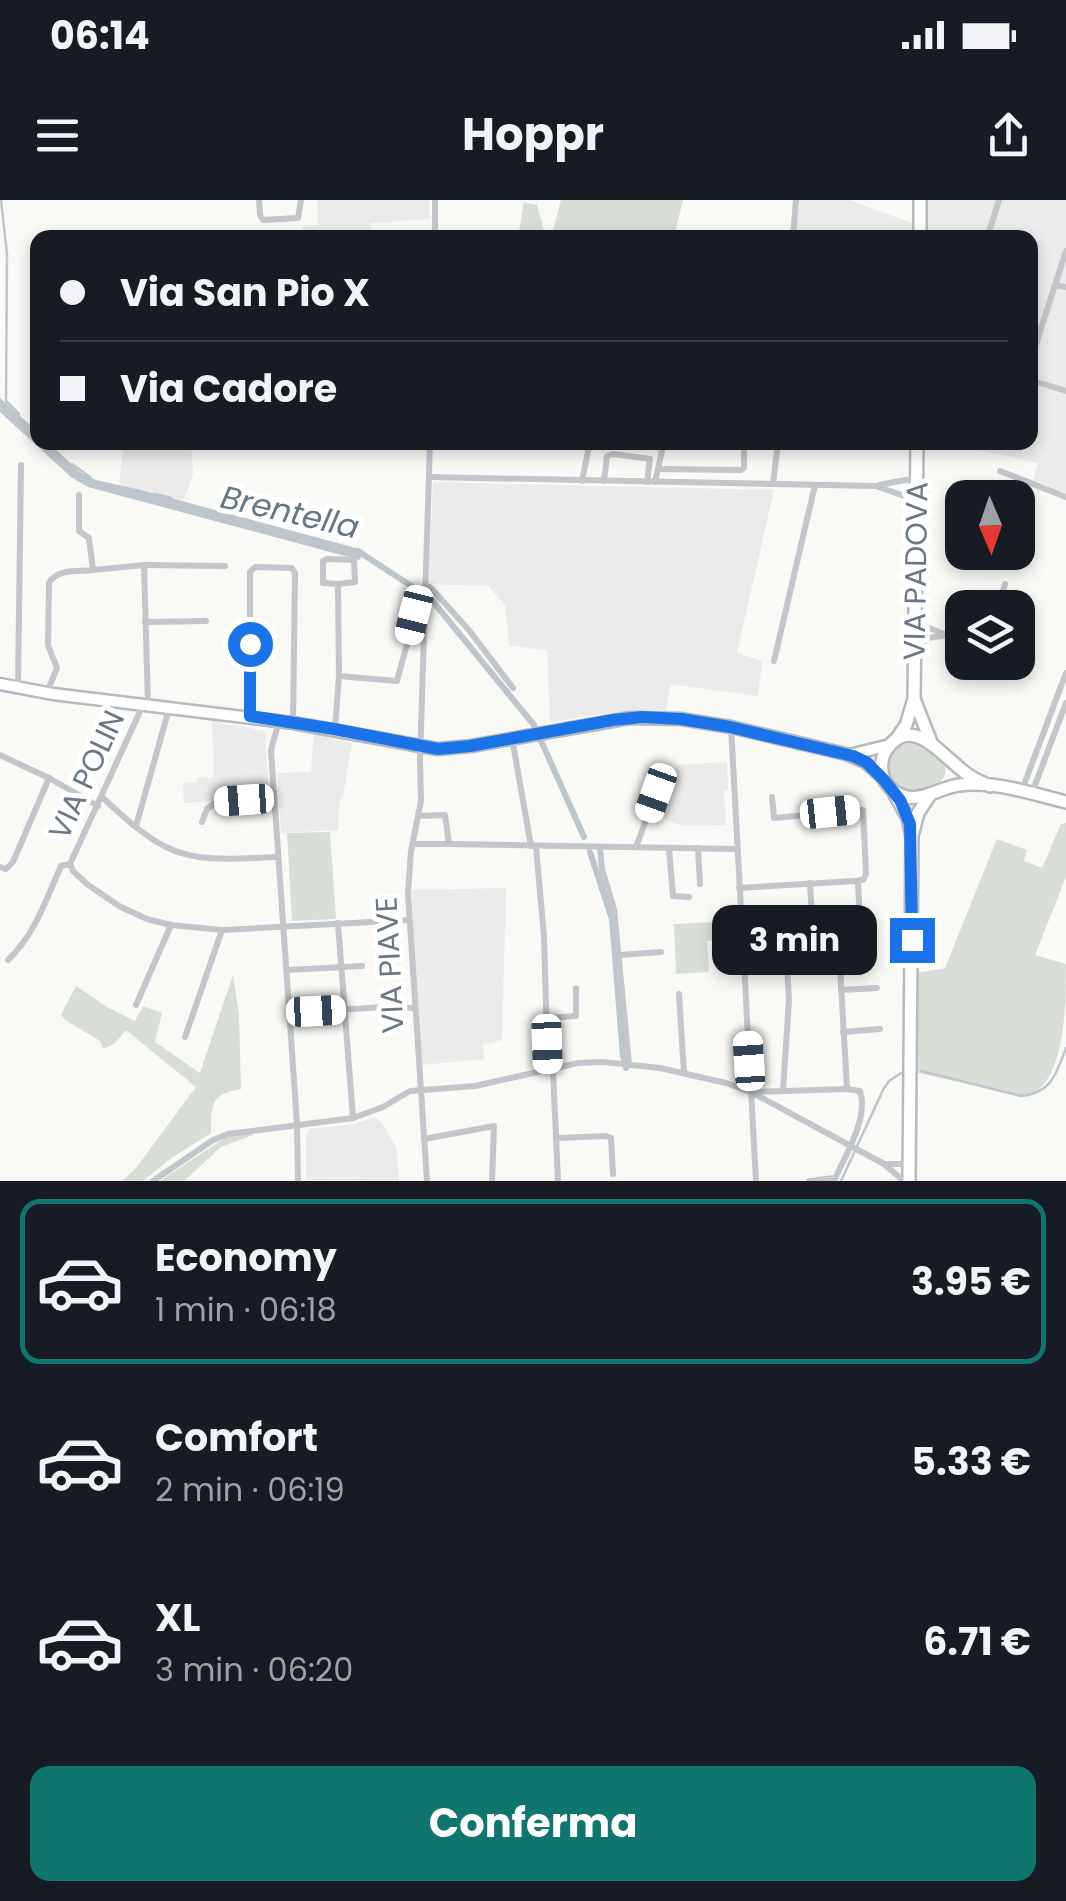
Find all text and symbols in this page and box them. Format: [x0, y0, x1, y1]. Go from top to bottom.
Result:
text: 06:14 [50, 9, 150, 62]
text: Hoppr [462, 103, 604, 166]
icon: menu [30, 108, 85, 163]
icon: share [981, 108, 1036, 163]
text: Via San Pio X [120, 266, 370, 319]
text: Via Cadore [120, 362, 337, 415]
water label: Brentella [216, 474, 364, 549]
north arrow [945, 480, 1035, 570]
map controls [945, 480, 1035, 680]
street label: VIA PADOVA [892, 481, 939, 661]
car [392, 582, 436, 648]
button: layers [945, 590, 1035, 680]
route start [228, 622, 273, 667]
street label: VIA POLIN [38, 703, 135, 847]
car [632, 760, 680, 826]
car [213, 783, 275, 817]
car [799, 794, 861, 830]
street label: VIA PIAVE [364, 896, 415, 1034]
callout: 3 min [712, 905, 877, 975]
text: 3 min [749, 917, 840, 962]
route end [890, 918, 935, 963]
car [285, 994, 347, 1028]
car [531, 1013, 563, 1075]
car [732, 1030, 766, 1092]
text: Economy [155, 1231, 337, 1284]
icon: car [35, 1237, 125, 1327]
text: 3.95 € [911, 1255, 1031, 1308]
text: 1 min · 06:18 [155, 1287, 337, 1332]
text: Comfort [155, 1411, 318, 1464]
icon: car [35, 1417, 125, 1507]
text: 5.33 € [911, 1435, 1031, 1488]
text: 2 min · 06:19 [155, 1467, 345, 1512]
text: XL [155, 1591, 200, 1644]
icon: car [35, 1597, 125, 1687]
text: 6.71 € [923, 1615, 1031, 1668]
text: 3 min · 06:20 [155, 1647, 353, 1692]
button: Conferma [30, 1766, 1036, 1881]

